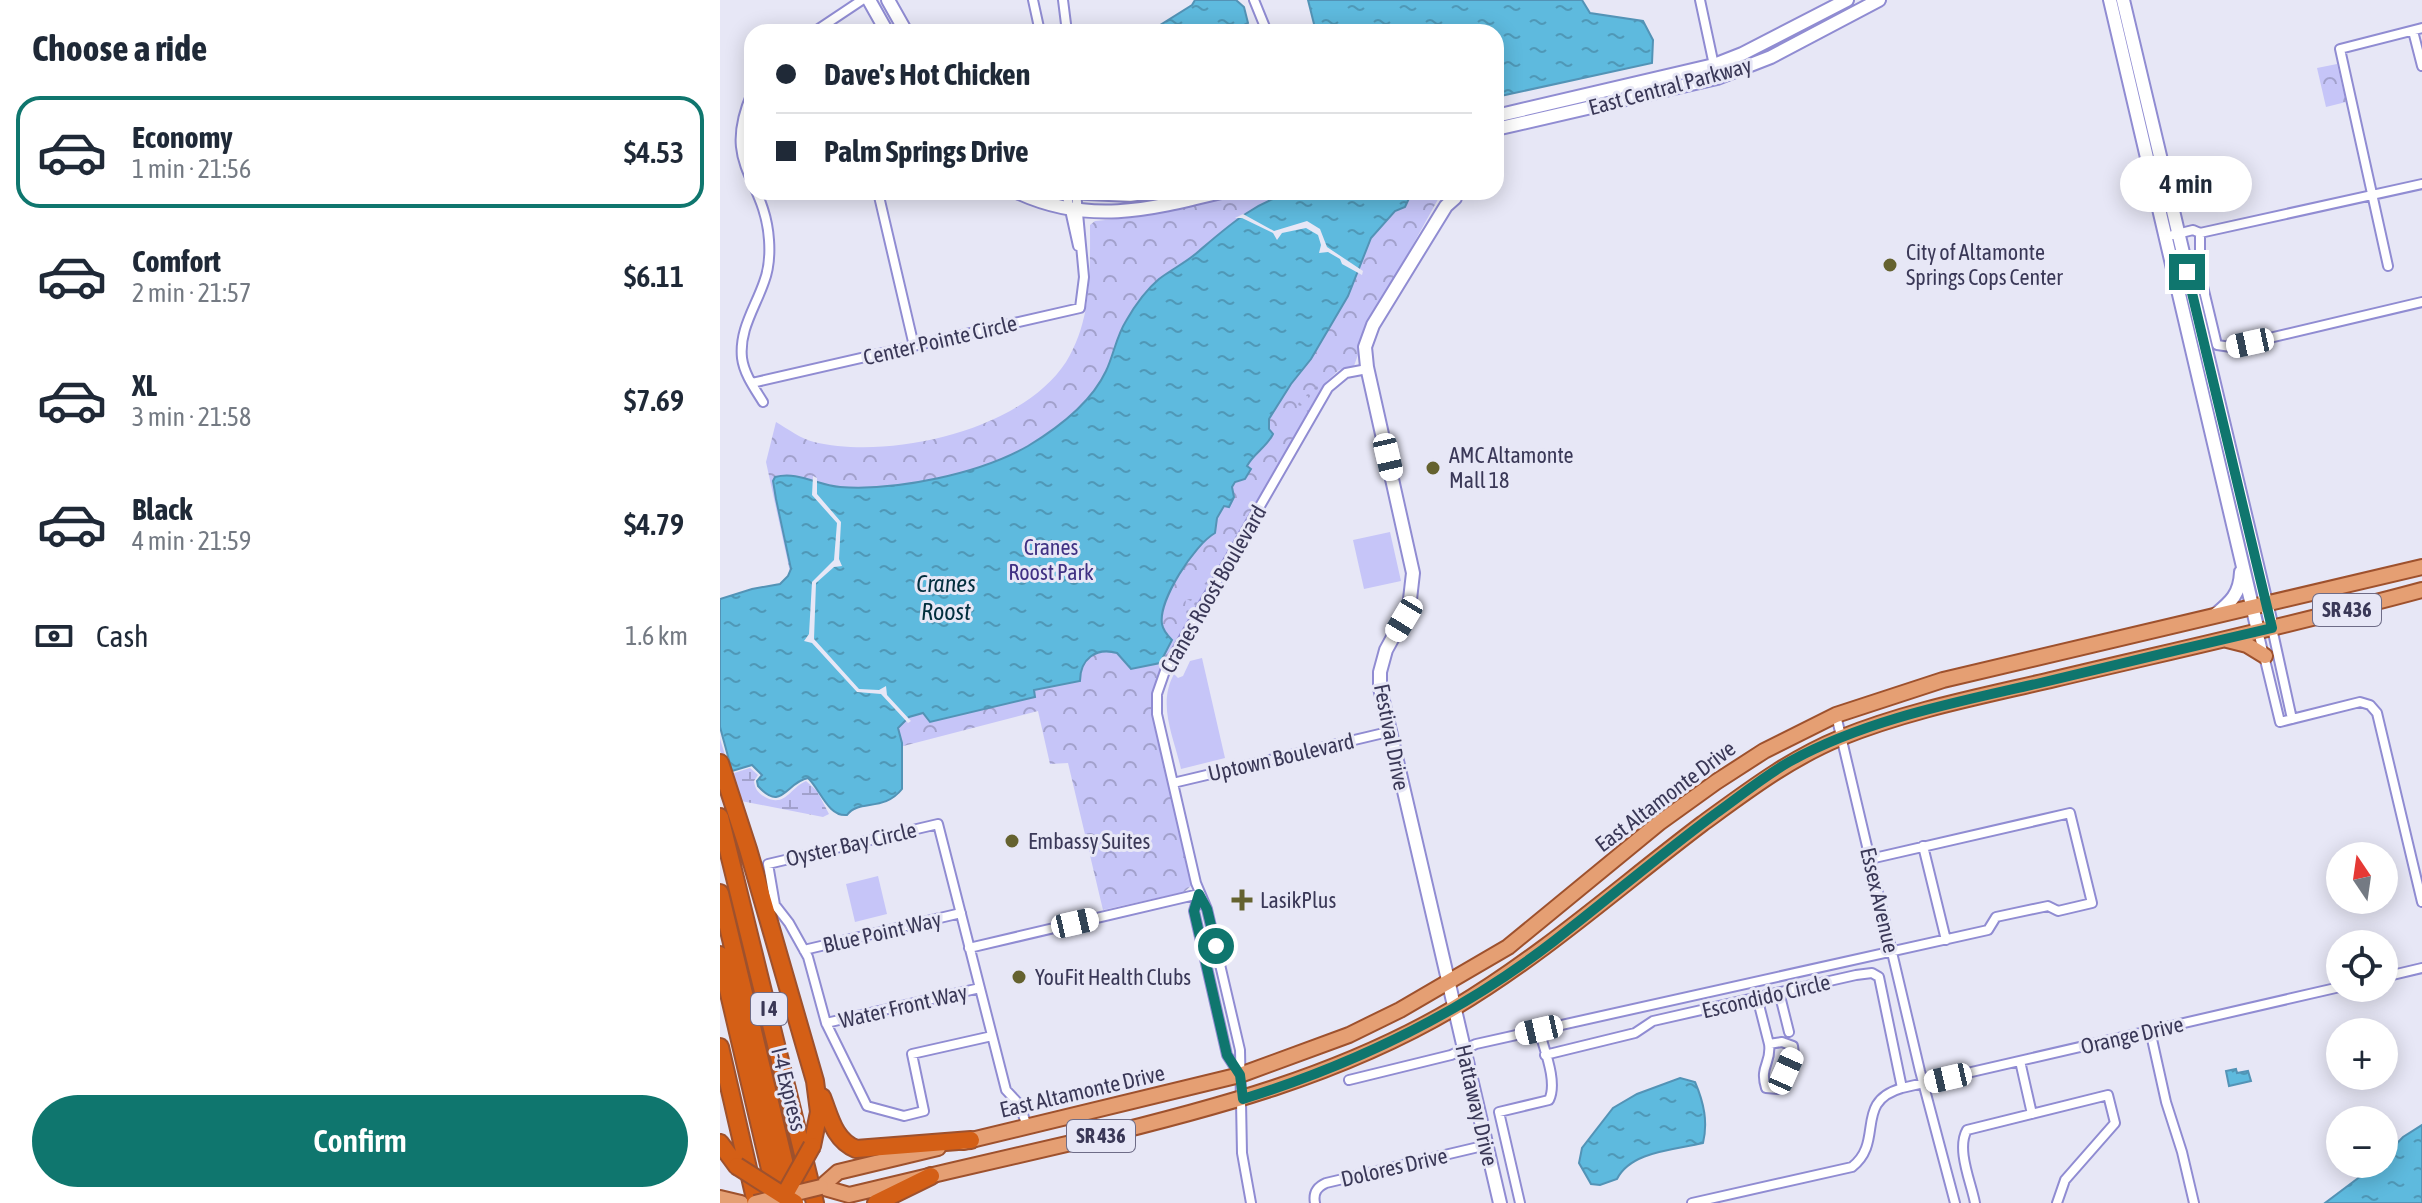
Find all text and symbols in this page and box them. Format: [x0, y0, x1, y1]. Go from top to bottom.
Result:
text: Choose a ride [32, 27, 207, 69]
street label: East Central Parkway [1586, 52, 1754, 120]
text: Dave's Hot Chicken [824, 57, 1030, 91]
icon: car [36, 116, 108, 188]
text: Economy [132, 120, 233, 154]
text: Palm Springs Drive [824, 134, 1029, 168]
text: $4.53 [624, 135, 684, 169]
text: 1 min · 21:56 [132, 154, 251, 184]
callout: 4 min [2121, 156, 2253, 212]
text: 4 min [2159, 169, 2213, 199]
place label: City of Altamonte Springs Cops Center [1906, 239, 2063, 290]
icon: car [36, 240, 108, 312]
text: Comfort [132, 244, 221, 278]
route end [2169, 254, 2205, 290]
marker: City of Altamonte Springs Cops Center [1881, 256, 1899, 274]
text: $6.11 [624, 259, 684, 293]
text: 2 min · 21:57 [132, 278, 251, 308]
street label: Center Pointe Circle [861, 310, 1019, 370]
car [2224, 326, 2276, 360]
icon: car [36, 364, 108, 436]
text: XL [132, 368, 157, 402]
text: $7.69 [624, 383, 684, 417]
text: 3 min · 21:58 [132, 402, 251, 432]
car [1371, 431, 1405, 483]
place label: AMC Altamonte Mall 18 [1449, 442, 1574, 493]
marker: AMC Altamonte Mall 18 [1424, 459, 1442, 477]
icon: car [36, 488, 108, 560]
text: Black [132, 492, 192, 526]
street label: Cranes Roost Boulevard [1154, 501, 1272, 677]
text: $4.79 [624, 507, 684, 541]
text: 4 min · 21:59 [132, 526, 251, 556]
park label: Cranes Roost Park [1008, 534, 1094, 585]
water label: Cranes Roost [916, 570, 976, 625]
car [1381, 592, 1427, 646]
road number: SR 436 [2313, 594, 2381, 626]
icon: cash [32, 614, 76, 658]
text: Cash [96, 619, 149, 653]
text: 1.6 km [625, 621, 688, 651]
street label: Festival Drive [1369, 681, 1415, 793]
street label: Uptown Boulevard [1205, 728, 1357, 786]
street label: East Altamonte Drive [1590, 735, 1740, 857]
street label: Oyster Bay Circle [783, 816, 919, 872]
place label: Embassy Suites [1028, 828, 1151, 854]
marker: Embassy Suites [1003, 832, 1021, 850]
north arrow [2326, 842, 2398, 914]
map controls [2326, 842, 2398, 1178]
street label: Essex Avenue [1855, 845, 1905, 955]
place label: LasikPlus [1260, 887, 1336, 913]
marker: LasikPlus [1231, 889, 1253, 911]
street label: Blue Point Way [820, 906, 944, 958]
car [1049, 906, 1101, 940]
route start [1198, 928, 1234, 964]
button: locate [2326, 930, 2398, 1002]
place label: YouFit Health Clubs [1035, 964, 1191, 990]
marker: YouFit Health Clubs [1010, 968, 1028, 986]
street label: Escondido Circle [1699, 969, 1833, 1023]
street label: Water Front Way [836, 979, 970, 1033]
road number: I 4 [751, 993, 787, 1025]
street label: Orange Drive [2078, 1011, 2186, 1059]
car [1513, 1013, 1565, 1047]
button: + [2326, 1018, 2398, 1090]
street label: Hattaway Drive [1450, 1042, 1504, 1168]
car [1765, 1044, 1807, 1098]
street label: I-4 Express [766, 1045, 812, 1134]
street label: East Altamonte Drive [997, 1059, 1167, 1123]
car [1922, 1061, 1974, 1095]
button: Confirm [32, 1095, 688, 1187]
button: − [2326, 1106, 2398, 1178]
road number: SR 436 [1067, 1120, 1135, 1152]
street label: Dolores Drive [1338, 1142, 1450, 1192]

